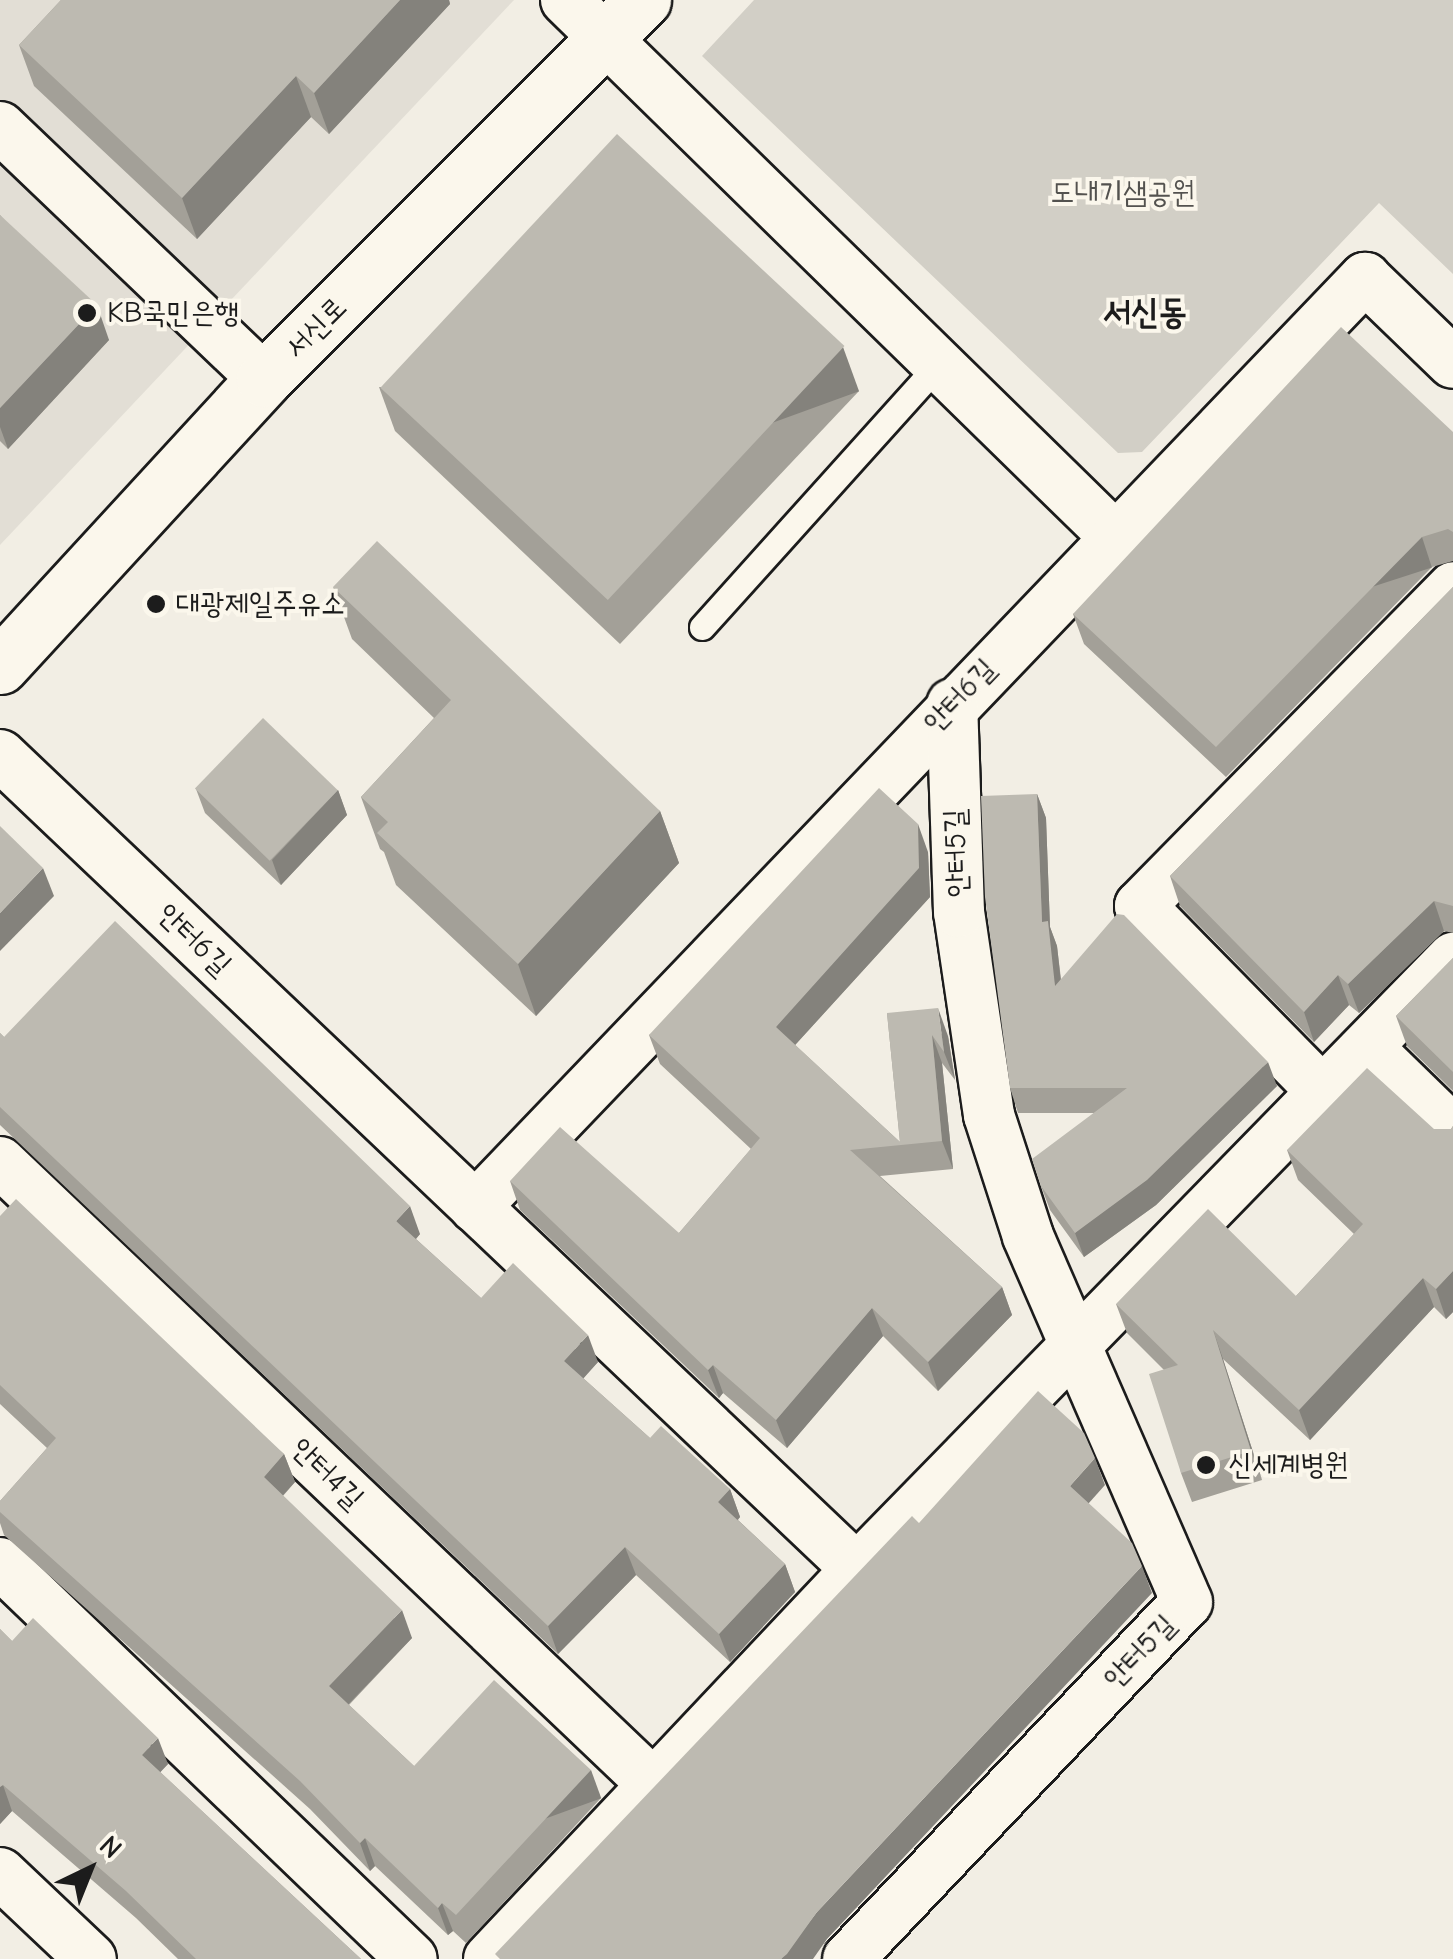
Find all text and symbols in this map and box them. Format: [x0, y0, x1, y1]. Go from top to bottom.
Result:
park label: 도내기샘공원 [1051, 175, 1195, 211]
street label: 서신로 [278, 290, 354, 366]
district label: 서신동 [1103, 291, 1187, 333]
place label: KB국민은행 [107, 295, 239, 331]
marker: KB국민은행 [76, 302, 98, 324]
place label: 대광제일주유소 [176, 586, 345, 622]
marker: 대광제일주유소 [145, 593, 167, 615]
street label: 안터6길 [916, 652, 1004, 740]
street label: 안터5길 [937, 808, 977, 898]
street label: 안터6길 [150, 896, 238, 984]
street label: 안터4길 [283, 1431, 371, 1517]
place label: 신세계병원 [1228, 1447, 1349, 1483]
marker: 신세계병원 [1193, 1452, 1219, 1478]
street label: 안터5길 [1096, 1608, 1184, 1696]
north arrow [40, 1819, 140, 1919]
text: N [93, 1829, 128, 1865]

